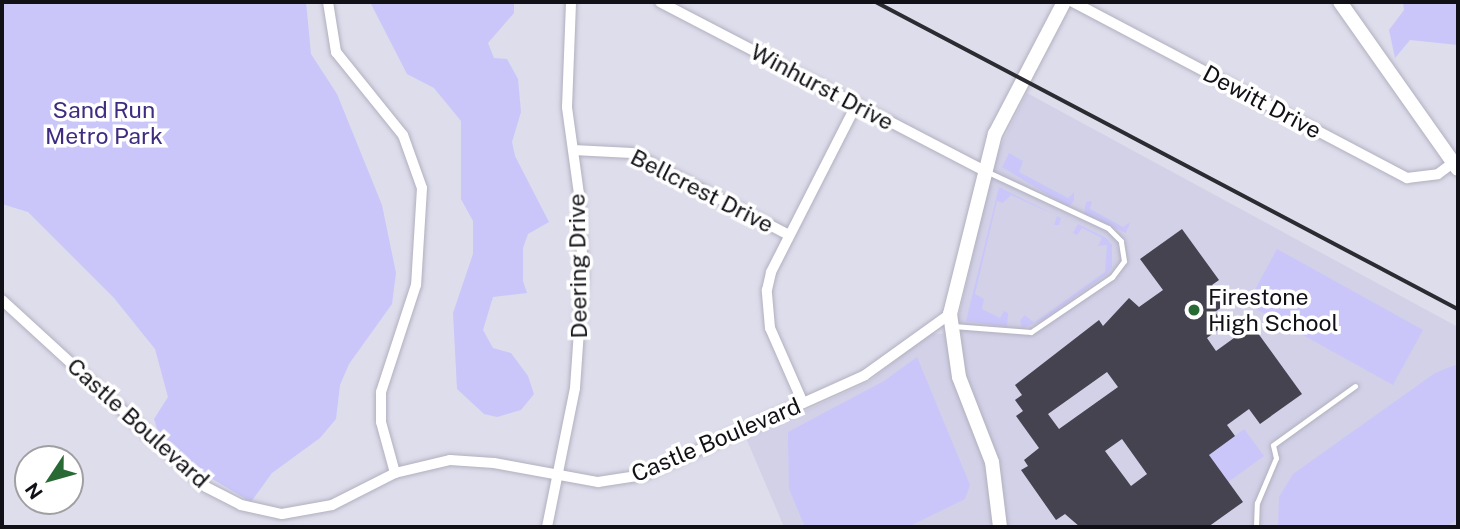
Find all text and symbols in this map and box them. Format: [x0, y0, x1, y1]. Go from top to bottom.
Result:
street label: Winhurst Drive [746, 38, 898, 136]
street label: Dewitt Drive [1198, 59, 1326, 145]
park label: Sand Run Metro Park [45, 96, 163, 150]
street label: Bellcrest Drive [626, 143, 778, 239]
street label: Deering Drive [563, 193, 593, 339]
place label: Firestone High School [1208, 283, 1338, 337]
marker: Firestone High School [1186, 302, 1202, 318]
street label: Castle Boulevard [61, 352, 215, 494]
street label: Castle Boulevard [627, 392, 805, 488]
north arrow [14, 445, 84, 515]
text: N [20, 479, 47, 504]

